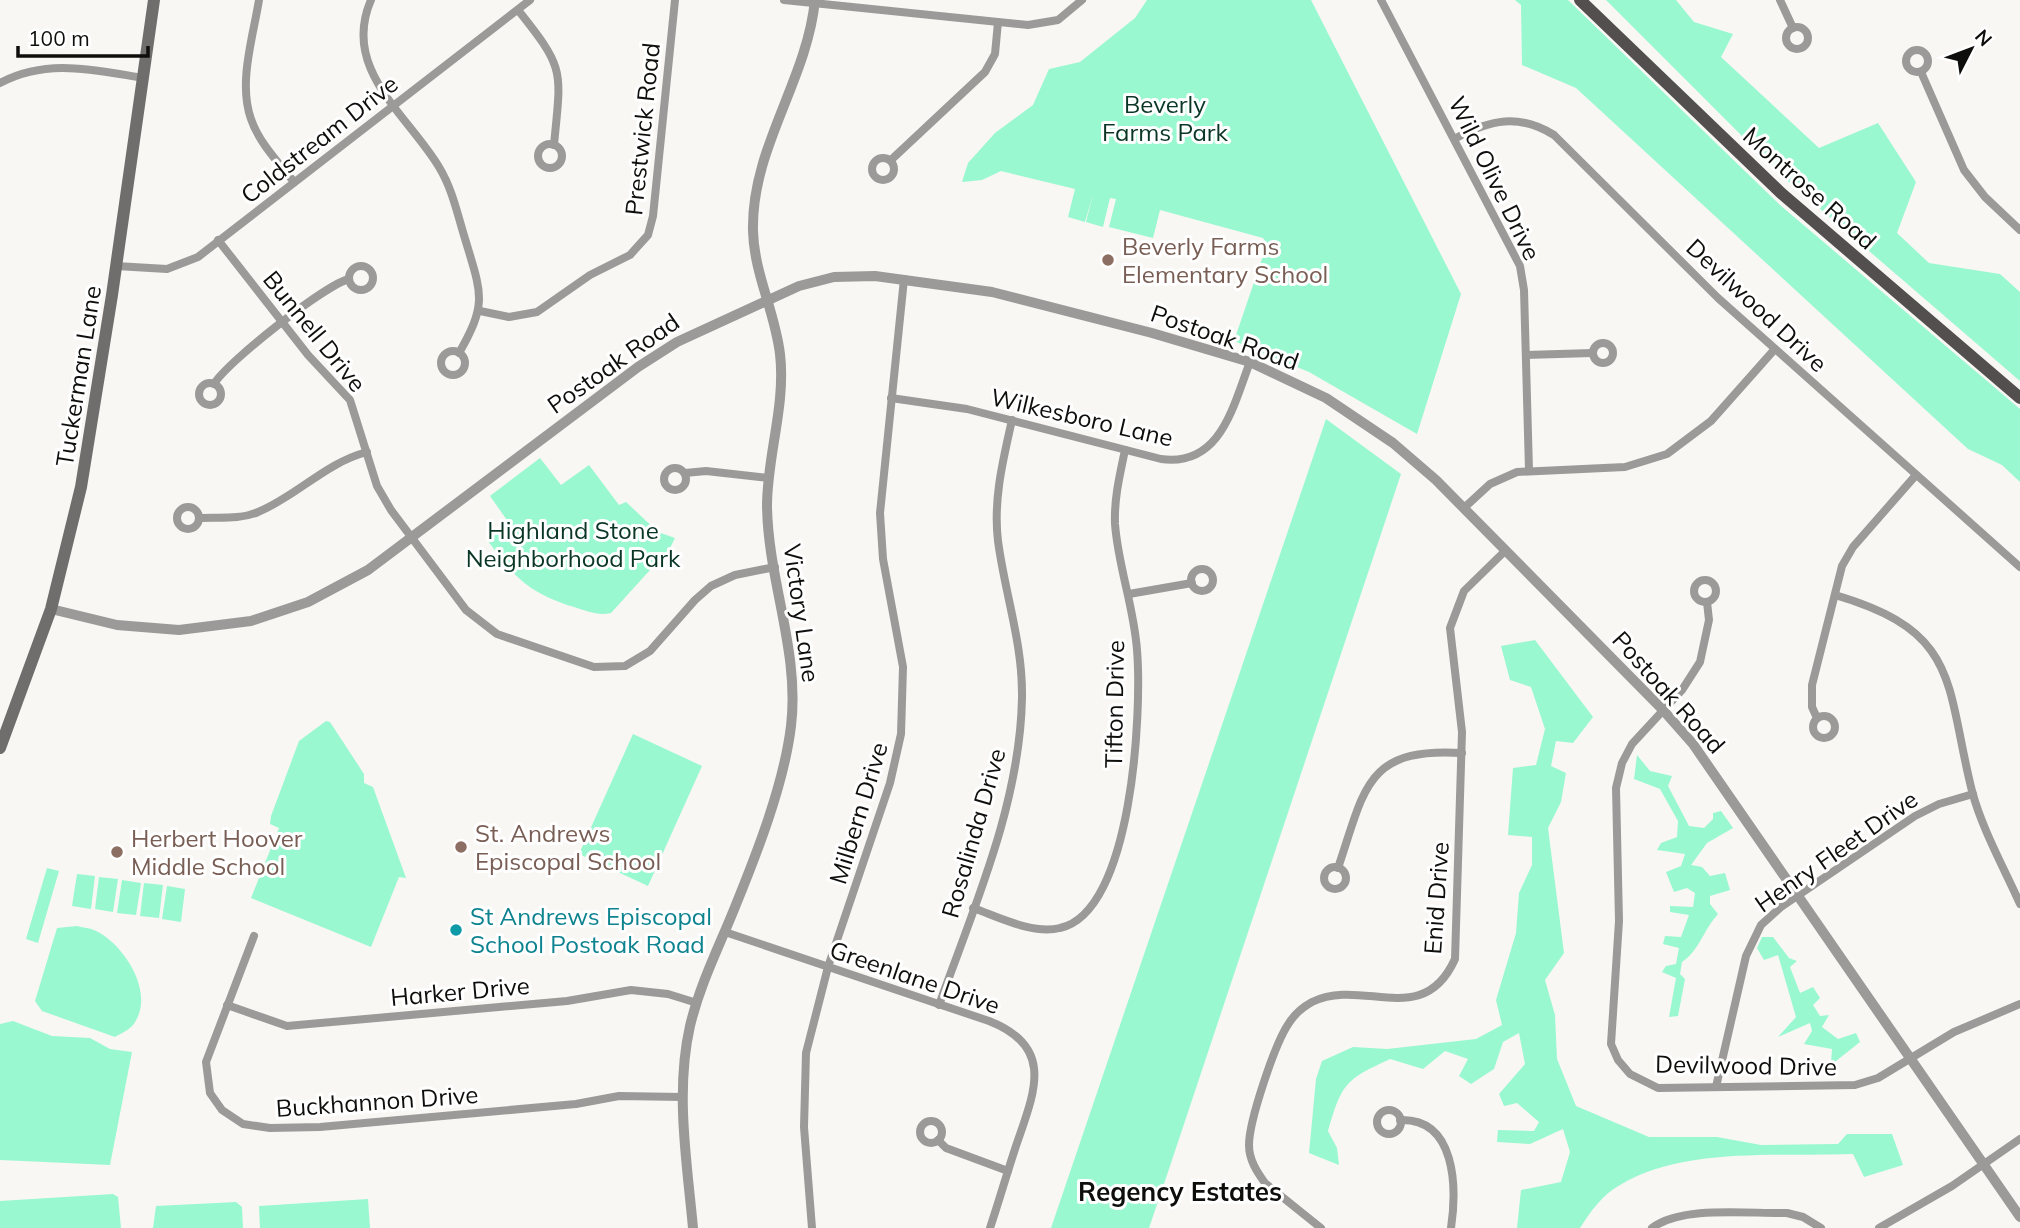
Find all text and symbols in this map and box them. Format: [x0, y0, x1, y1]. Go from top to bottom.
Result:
scale bar [18, 14, 147, 58]
north arrow [1936, 14, 2006, 84]
text: N [1970, 24, 1997, 51]
text: 100 m [28, 25, 90, 51]
street label: Prestwick Road [618, 41, 666, 217]
street label: Coldstream Drive [235, 68, 403, 210]
park label: Beverly Farms Park [1102, 89, 1229, 147]
street label: Wild Olive Drive [1442, 91, 1548, 265]
street label: Montrose Road [1737, 120, 1883, 256]
place label: Beverly Farms Elementary School [1122, 231, 1328, 289]
street label: Devilwood Drive [1680, 232, 1834, 378]
marker: Beverly Farms Elementary School [1100, 252, 1116, 268]
street label: Bunnell Drive [257, 264, 373, 398]
street label: Tuckerman Lane [49, 283, 107, 469]
street label: Postoak Road [1147, 298, 1303, 376]
street label: Postoak Road [541, 306, 685, 420]
street label: Wilkesboro Lane [988, 381, 1176, 453]
park label: Highland Stone Neighborhood Park [466, 515, 681, 573]
street label: Victory Lane [777, 542, 827, 684]
street label: Postoak Road [1606, 625, 1732, 759]
street label: Tifton Drive [1098, 640, 1130, 768]
street label: Milbern Drive [822, 739, 894, 887]
street label: Rosalinda Drive [934, 745, 1012, 921]
street label: Henry Fleet Drive [1749, 784, 1923, 918]
place label: St. Andrews Episcopal School [475, 818, 661, 876]
place label: Herbert Hoover Middle School [131, 823, 303, 881]
marker: St. Andrews Episcopal School [453, 839, 469, 855]
street label: Enid Drive [1417, 841, 1455, 955]
marker: Herbert Hoover Middle School [109, 844, 125, 860]
place label: St Andrews Episcopal School Postoak Road [470, 901, 712, 959]
marker: St Andrews Episcopal School Postoak Road [448, 922, 464, 938]
street label: Greenlane Drive [826, 934, 1004, 1020]
street label: Harker Drive [389, 970, 531, 1012]
street label: Devilwood Drive [1655, 1048, 1837, 1082]
street label: Buckhannon Drive [275, 1079, 479, 1123]
district label: Regency Estates [1078, 1175, 1282, 1208]

